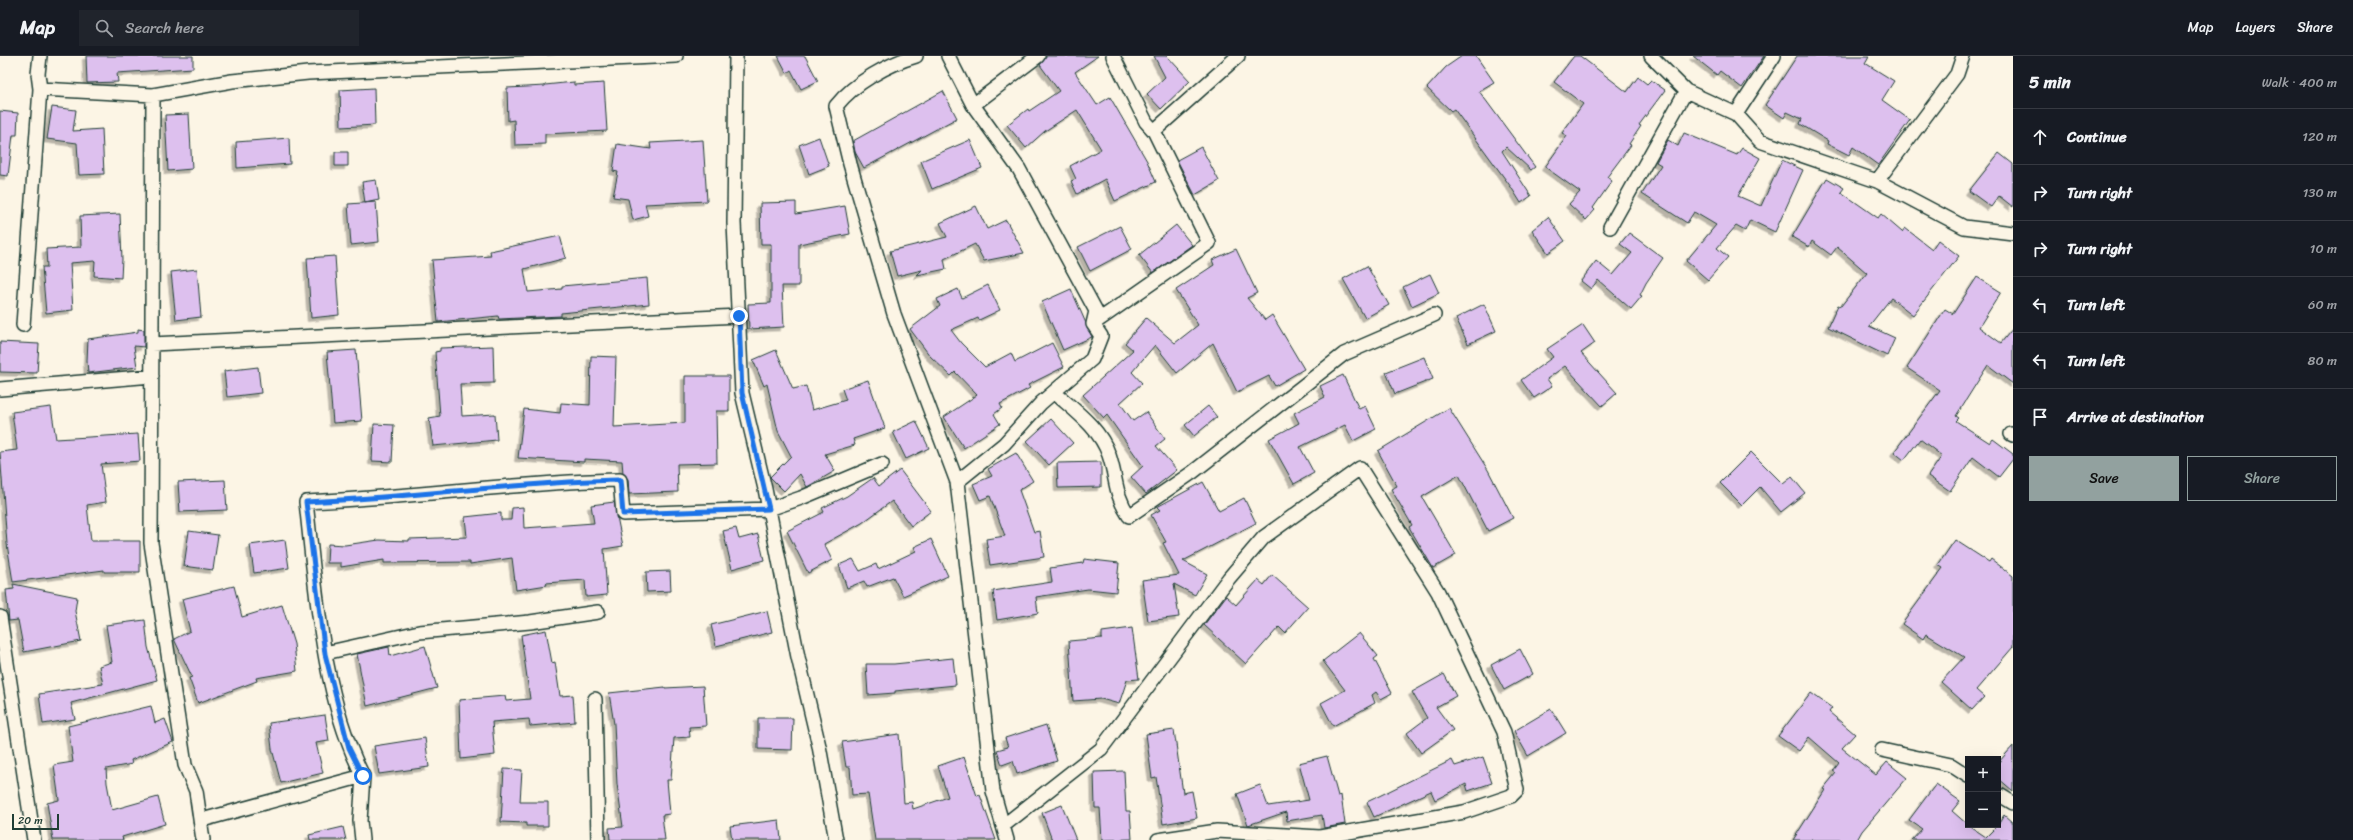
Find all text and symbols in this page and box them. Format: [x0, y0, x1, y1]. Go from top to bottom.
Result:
search box [79, 10, 359, 46]
text: Map [20, 11, 55, 44]
text: Search here [125, 15, 204, 41]
text: Map [2188, 15, 2213, 40]
text: Layers [2235, 15, 2275, 40]
text: Share [2297, 15, 2333, 40]
icon: search [93, 17, 115, 39]
text: 5 min [2029, 67, 2071, 97]
text: Walk · 400 m [2262, 71, 2337, 94]
text: Continue [2067, 124, 2127, 150]
text: 120 m [2302, 125, 2337, 148]
icon: ahead [2029, 126, 2051, 148]
text: Turn right [2067, 180, 2132, 206]
text: 130 m [2303, 181, 2337, 204]
icon: right [2029, 182, 2051, 204]
text: Turn right [2067, 236, 2132, 262]
text: 10 m [2310, 237, 2337, 260]
icon: right [2029, 238, 2051, 260]
text: Turn left [2067, 292, 2125, 318]
text: 60 m [2308, 293, 2337, 316]
icon: left [2029, 294, 2051, 316]
route end [730, 307, 748, 325]
text: Turn left [2067, 348, 2125, 374]
text: 80 m [2308, 349, 2337, 372]
icon: left [2029, 350, 2051, 372]
text: Arrive at destination [2067, 404, 2204, 430]
icon: arrive [2029, 406, 2051, 428]
button: Save [2029, 456, 2179, 501]
button: Share [2187, 456, 2337, 501]
map controls [1965, 756, 2001, 828]
button: + [1965, 756, 2001, 792]
route start [354, 767, 372, 785]
button: − [1965, 792, 2001, 828]
text: 20 m [18, 811, 43, 830]
scale bar [12, 812, 59, 831]

